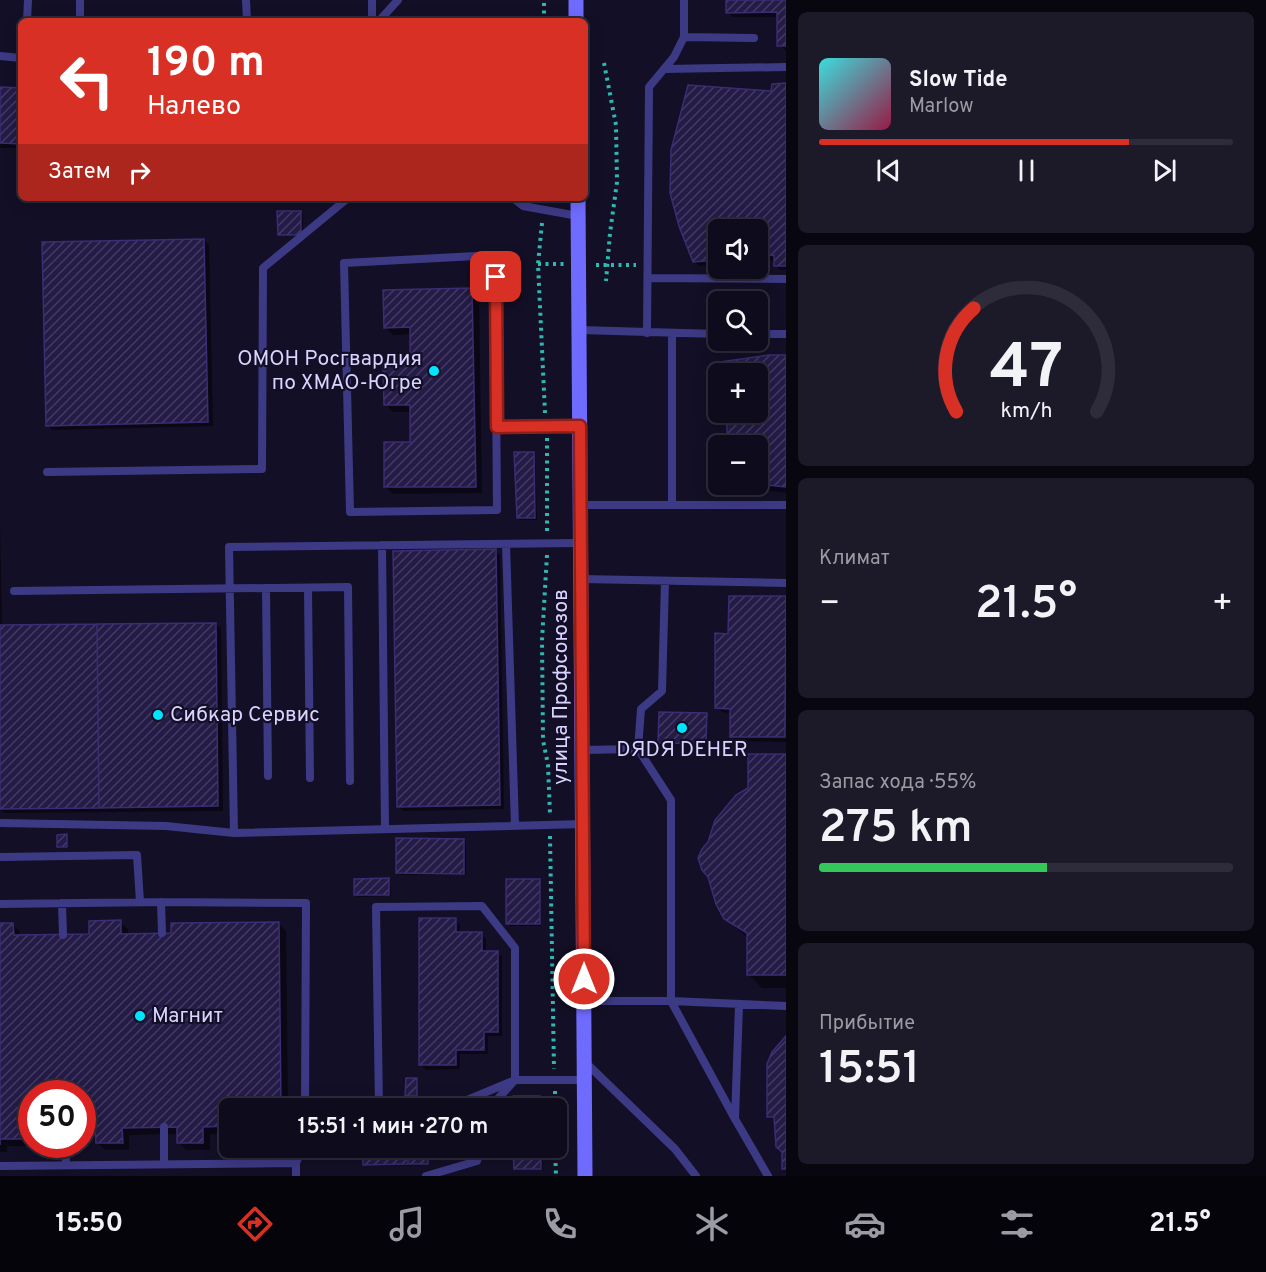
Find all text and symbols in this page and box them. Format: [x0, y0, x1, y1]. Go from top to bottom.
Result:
text: 190 m [147, 38, 265, 91]
icon: left [48, 42, 126, 120]
text: Slow Tide [909, 67, 1008, 94]
text: Налево [147, 90, 241, 124]
text: Marlow [909, 94, 973, 120]
icon: previous [872, 154, 905, 187]
icon: pause [1010, 154, 1043, 187]
icon: next [1148, 154, 1181, 187]
icon: right [123, 156, 156, 189]
text: Затем [48, 159, 111, 186]
map controls [708, 219, 768, 495]
button: sound [708, 219, 768, 279]
pin [470, 251, 521, 302]
icon: arrive [479, 260, 512, 293]
button: search [708, 291, 768, 351]
text: 47 [989, 331, 1063, 410]
place label: ОМОН Росгвардия по ХМАО-Югре [237, 346, 422, 397]
button: + [708, 363, 768, 423]
marker: ОМОН Росгвардия по ХМАО-Югре [427, 364, 441, 378]
text: km/h [1000, 399, 1052, 426]
button: − [708, 435, 768, 495]
text: Климат [819, 546, 890, 572]
text: 21.5° [975, 577, 1077, 634]
text: − [819, 584, 840, 626]
text: + [1212, 584, 1233, 626]
street label: улица Профсоюзов [548, 589, 575, 785]
place label: Сибкар Сервис [170, 702, 320, 729]
marker: Сибкар Сервис [151, 708, 165, 722]
marker: DЯDЯ DЕНЕR [675, 721, 689, 735]
place label: DЯDЯ DЕНЕR [616, 737, 748, 764]
text: Запас хода · 55% [819, 770, 976, 796]
text: 275 km [819, 801, 973, 858]
position arrow [552, 947, 616, 1011]
place label: Магнит [152, 1003, 223, 1030]
marker: Магнит [133, 1009, 147, 1023]
text: Прибытие [819, 1011, 915, 1037]
text: 15:51 [819, 1042, 920, 1099]
speed limit sign: 50 [18, 1080, 96, 1158]
text: 15:51 · 1 мин · 270 m [298, 1114, 488, 1141]
icon: directions [234, 1203, 276, 1245]
icon: music [386, 1203, 428, 1245]
icon: phone [539, 1203, 581, 1245]
icon: climate [691, 1203, 733, 1245]
icon: car [844, 1203, 886, 1245]
icon: filters [996, 1203, 1038, 1245]
text: 15:50 [55, 1207, 123, 1241]
text: 21.5° [1149, 1207, 1211, 1241]

